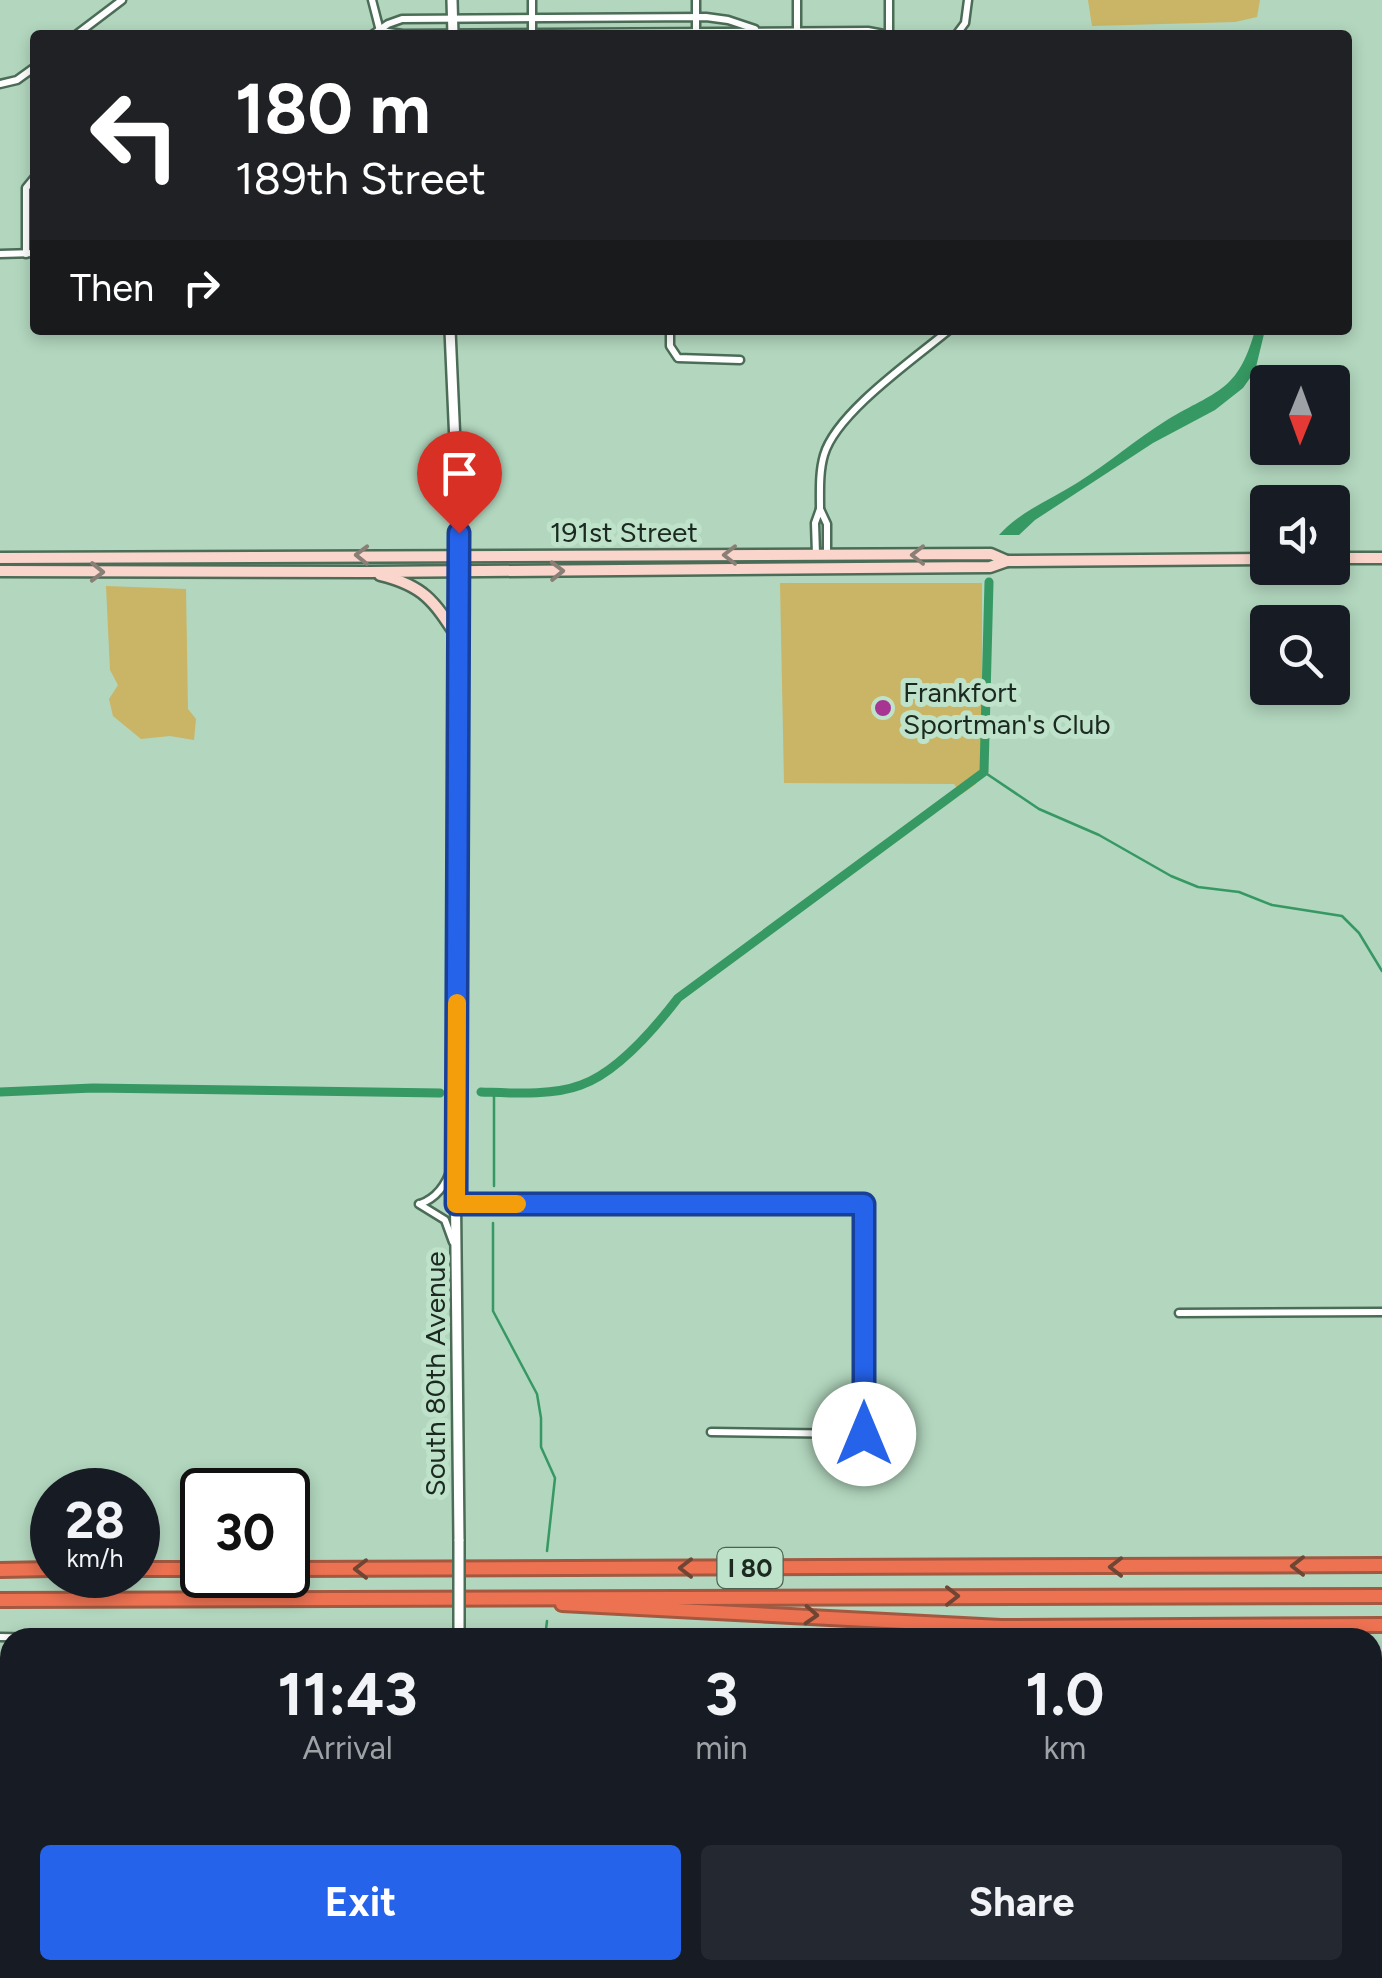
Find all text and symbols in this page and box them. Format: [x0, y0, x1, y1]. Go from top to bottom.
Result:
text: 180 m [235, 66, 430, 151]
icon: left [70, 70, 200, 200]
text: 189th Street [235, 151, 486, 205]
icon: right [174, 260, 229, 315]
text: Then [70, 265, 154, 311]
north arrow [1250, 365, 1350, 465]
map controls [1250, 365, 1350, 705]
pin [417, 431, 502, 534]
icon: arrive [432, 446, 487, 501]
button: sound [1250, 485, 1350, 585]
street label: 191st Street [550, 515, 698, 549]
one-way arrow [354, 544, 370, 566]
one-way arrow [721, 544, 736, 566]
one-way arrow [909, 544, 925, 565]
one-way arrow [550, 560, 566, 581]
one-way arrow [90, 561, 106, 582]
button: search [1250, 605, 1350, 705]
place label: Frankfort Sportman's Club [903, 675, 1111, 741]
marker: Frankfort Sportman's Club [872, 697, 894, 719]
street label: South 80th Avenue [418, 1251, 452, 1497]
position arrow [812, 1382, 916, 1486]
speed limit sign: 30 [180, 1468, 310, 1598]
text: 28 [65, 1490, 125, 1551]
text: km/h [66, 1543, 124, 1573]
road number: I 80 [718, 1548, 782, 1588]
one-way arrow [1289, 1555, 1304, 1577]
one-way arrow [1107, 1556, 1122, 1578]
one-way arrow [677, 1557, 692, 1579]
one-way arrow [352, 1558, 368, 1580]
one-way arrow [946, 1585, 961, 1607]
one-way arrow [804, 1604, 820, 1625]
text: 11:43 [278, 1658, 418, 1730]
text: 3 [705, 1658, 738, 1730]
text: 1.0 [1025, 1658, 1104, 1730]
text: Arrival [302, 1729, 393, 1767]
text: min [695, 1729, 748, 1767]
text: km [1043, 1729, 1086, 1767]
button: Exit [40, 1845, 681, 1960]
button: Share [701, 1845, 1342, 1960]

